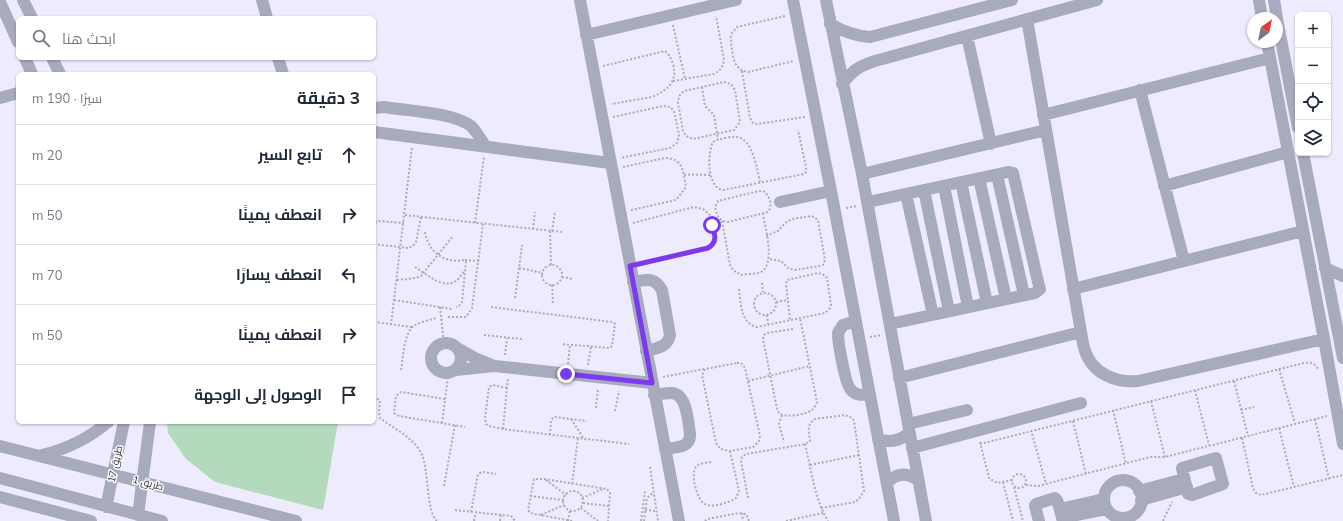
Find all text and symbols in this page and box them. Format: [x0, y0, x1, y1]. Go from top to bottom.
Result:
north arrow [1247, 12, 1283, 48]
map controls [1295, 12, 1331, 156]
button: + [1295, 12, 1331, 48]
search box [16, 16, 376, 60]
icon: search [30, 27, 52, 49]
text: ابحث هنا [62, 29, 116, 48]
button: − [1295, 48, 1331, 84]
button: locate [1295, 84, 1331, 120]
text: 3 دقيقة [297, 87, 360, 108]
text: سيرًا · 190 m [32, 90, 102, 106]
button: layers [1295, 120, 1331, 156]
icon: ahead [338, 144, 360, 166]
text: تابع السير [258, 145, 322, 164]
text: 20 m [32, 147, 62, 163]
icon: right [338, 204, 360, 226]
text: انعطف يمينًا [238, 205, 322, 224]
text: 50 m [32, 207, 62, 223]
route start [703, 216, 721, 234]
icon: left [338, 264, 360, 286]
text: انعطف يسارًا [236, 265, 322, 284]
text: 70 m [32, 267, 62, 283]
icon: right [338, 324, 360, 346]
text: انعطف يمينًا [238, 325, 322, 344]
text: 50 m [32, 327, 62, 343]
route end [557, 365, 575, 383]
icon: arrive [338, 384, 360, 406]
text: الوصول إلى الوجهة [194, 385, 322, 404]
street label: طريق 17 [105, 444, 125, 484]
street label: طريق 1 [131, 473, 165, 493]

